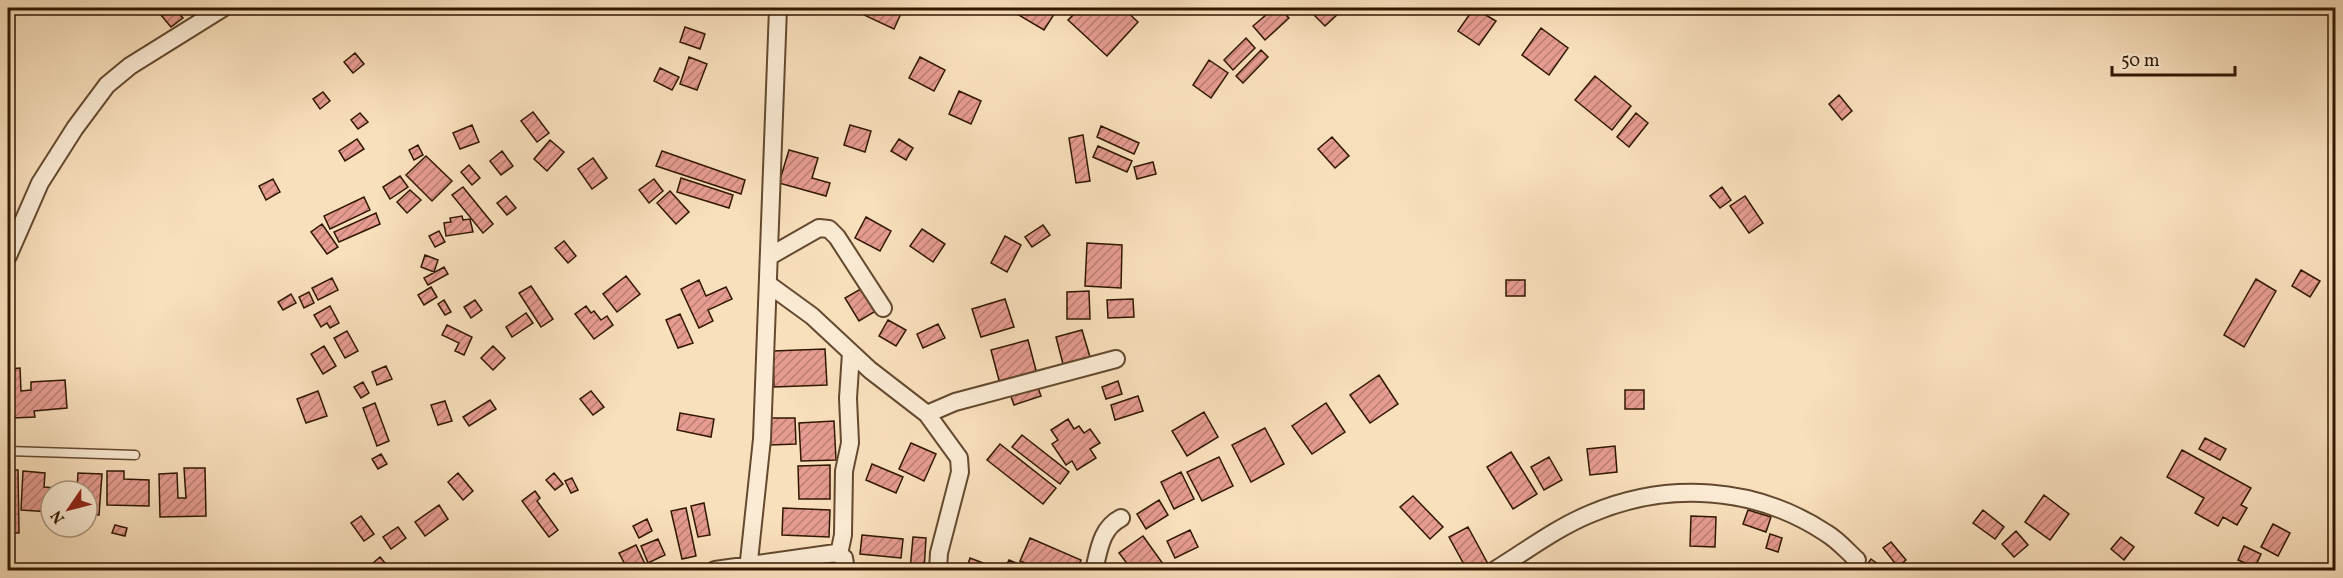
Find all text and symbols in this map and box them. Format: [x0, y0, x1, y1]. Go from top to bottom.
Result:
scale bar [2112, 39, 2235, 77]
text: 50 m [2121, 49, 2160, 74]
north arrow [39, 479, 99, 539]
text: N [46, 505, 71, 528]

